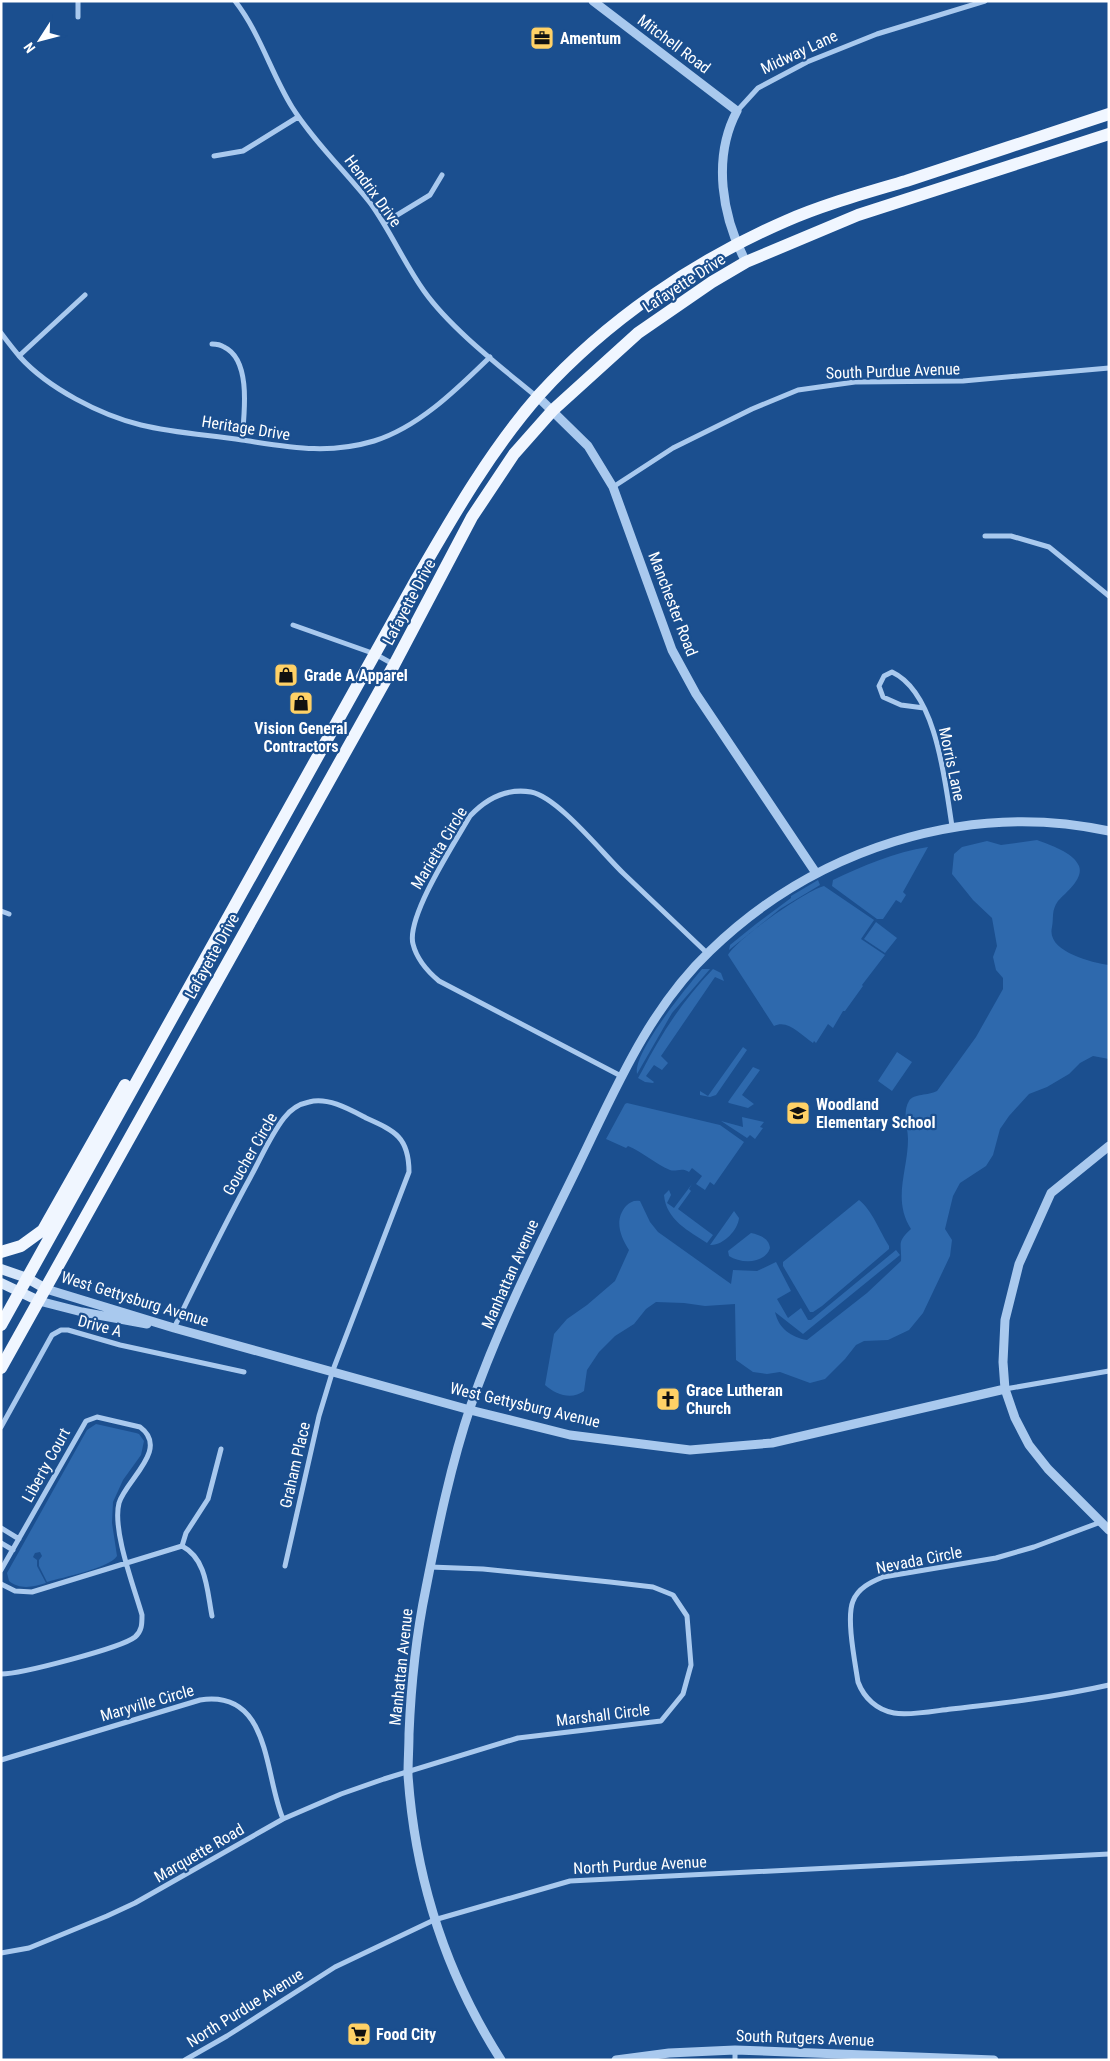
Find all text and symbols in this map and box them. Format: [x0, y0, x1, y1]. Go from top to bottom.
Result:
street label: Mitchell Road [634, 10, 714, 78]
north arrow [15, 15, 65, 65]
office icon: Amentum [529, 25, 555, 51]
street label: Midway Lane [758, 26, 840, 78]
place label: Amentum [560, 29, 621, 48]
text: N [20, 39, 38, 56]
street label: Hendrix Drive [341, 151, 405, 231]
street label: Lafayette Drive [639, 249, 729, 317]
street label: South Purdue Avenue [825, 359, 961, 383]
street label: Heritage Drive [200, 412, 292, 444]
street label: Manchester Road [644, 549, 702, 659]
street label: Lafayette Drive [378, 556, 440, 648]
shop icon: Grade A Apparel [273, 662, 299, 688]
place label: Grade A Apparel [304, 666, 408, 685]
shop icon: Vision General Contractors [288, 690, 314, 716]
place label: Vision General Contractors [254, 719, 348, 756]
street label: Morris Lane [935, 725, 969, 803]
street label: Marietta Circle [407, 803, 471, 893]
street label: Lafayette Drive [181, 910, 243, 1002]
place label: Woodland Elementary School [816, 1095, 935, 1132]
school or university icon: Woodland Elementary School [785, 1100, 811, 1126]
street label: Goucher Circle [219, 1109, 281, 1199]
street label: Manhattan Avenue [477, 1216, 543, 1332]
street label: West Gettysburg Avenue [59, 1267, 211, 1331]
street label: Drive A [76, 1311, 124, 1341]
street label: West Gettysburg Avenue [448, 1378, 602, 1432]
place label: Grace Lutheran Church [686, 1381, 783, 1418]
church icon: Grace Lutheran Church [655, 1386, 681, 1412]
street label: Graham Place [276, 1420, 314, 1510]
street label: Liberty Court [18, 1424, 74, 1505]
street label: Nevada Circle [874, 1542, 964, 1578]
street label: Manhattan Avenue [385, 1608, 417, 1726]
street label: Maryville Circle [98, 1681, 196, 1725]
street label: Marshall Circle [555, 1700, 651, 1730]
street label: Marquette Road [151, 1820, 247, 1886]
street label: North Purdue Avenue [573, 1852, 707, 1878]
street label: North Purdue Avenue [183, 1965, 307, 2051]
supermarket icon: Food City [346, 2021, 372, 2047]
place label: Food City [376, 2025, 436, 2044]
street label: South Rutgers Avenue [735, 2026, 875, 2050]

